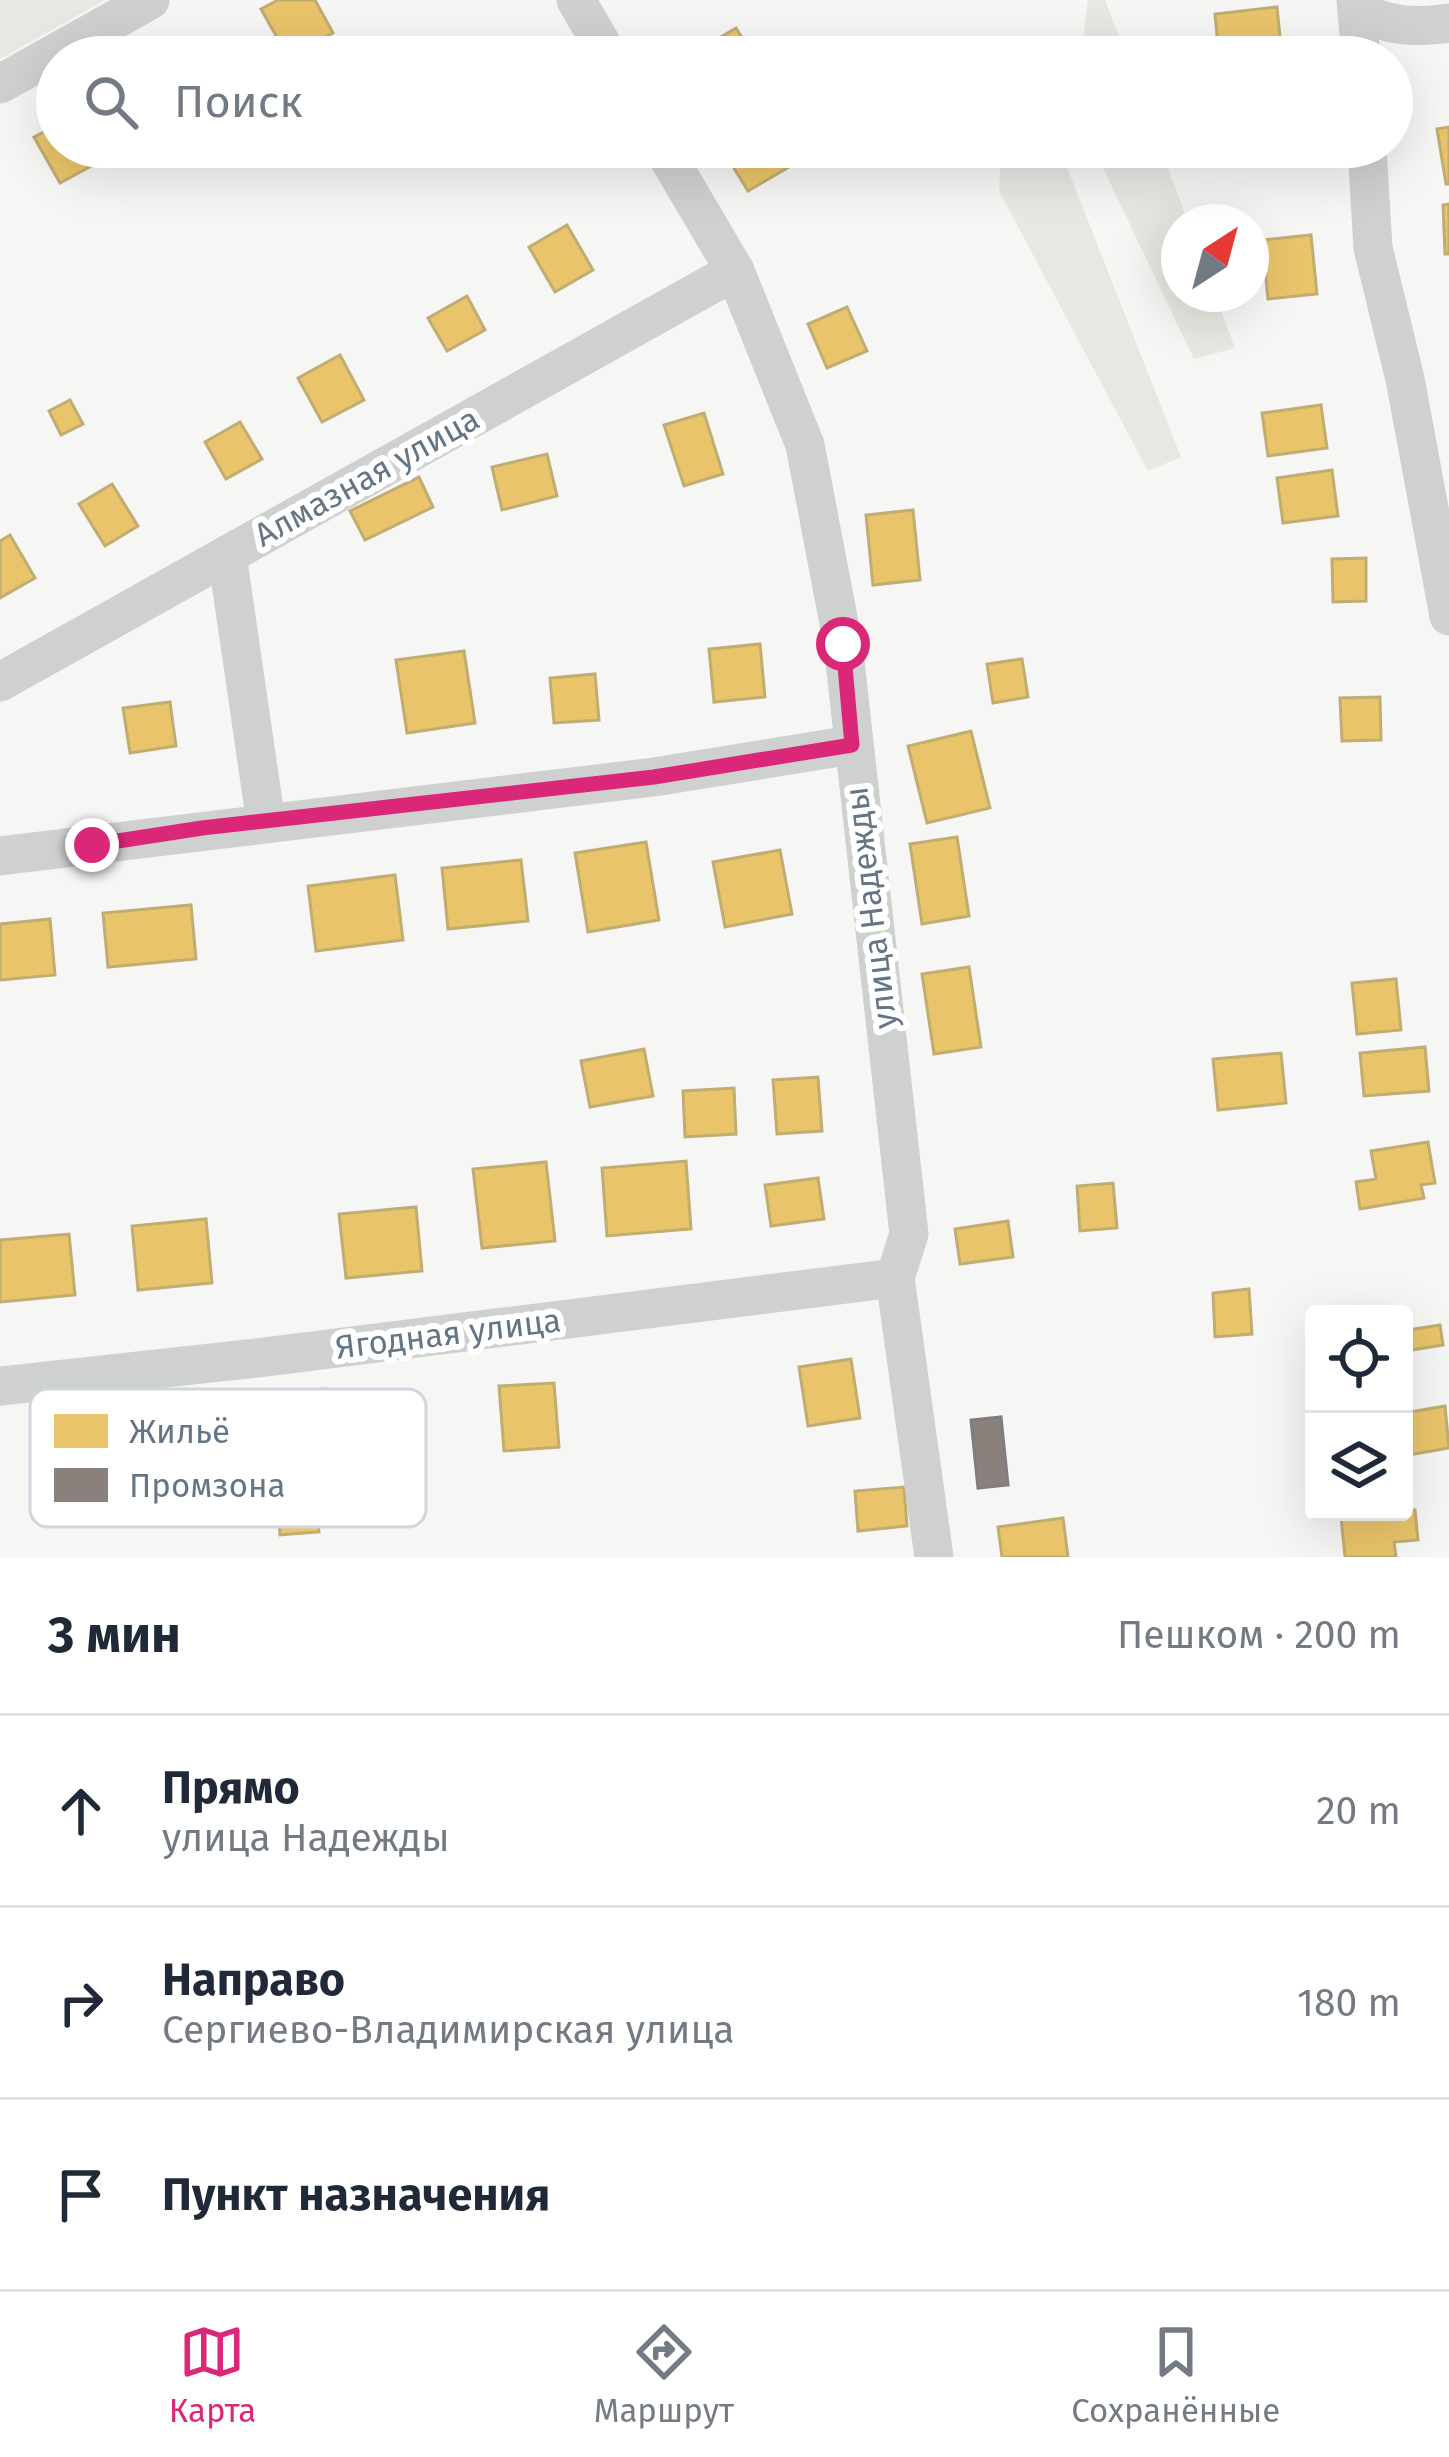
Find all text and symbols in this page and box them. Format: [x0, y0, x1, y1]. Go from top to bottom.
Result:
search box [36, 36, 1413, 168]
icon: search [78, 69, 144, 135]
text: Поиск [174, 75, 303, 129]
north arrow [1161, 204, 1269, 312]
street label: Алмазная улица [248, 399, 486, 555]
route start [816, 617, 870, 671]
street label: улица Надежды [836, 785, 906, 1031]
route end [65, 818, 119, 872]
street label: Ягодная улица [333, 1300, 563, 1368]
map controls [1305, 1305, 1413, 1521]
button: locate [1305, 1305, 1413, 1413]
legend [30, 1389, 426, 1527]
text: Жильё [129, 1412, 230, 1452]
button: layers [1305, 1413, 1413, 1521]
text: Промзона [129, 1466, 285, 1506]
text: 3 мин [48, 1604, 181, 1666]
text: Пешком · 200 m [1117, 1612, 1401, 1658]
text: Прямо [162, 1761, 300, 1815]
icon: ahead [48, 1778, 114, 1844]
text: 20 m [1316, 1788, 1401, 1834]
text: улица Надежды [162, 1815, 450, 1861]
text: Направо [162, 1953, 345, 2007]
icon: right [48, 1970, 114, 2036]
text: 180 m [1297, 1980, 1401, 2026]
text: Сергиево-Владимирская улица [162, 2007, 734, 2053]
icon: arrive [48, 2162, 114, 2228]
text: Пункт назначения [162, 2168, 550, 2222]
tab: Карта [169, 2319, 256, 2431]
tab: Маршрут [594, 2319, 734, 2431]
tab: Сохранённые [1071, 2319, 1280, 2431]

